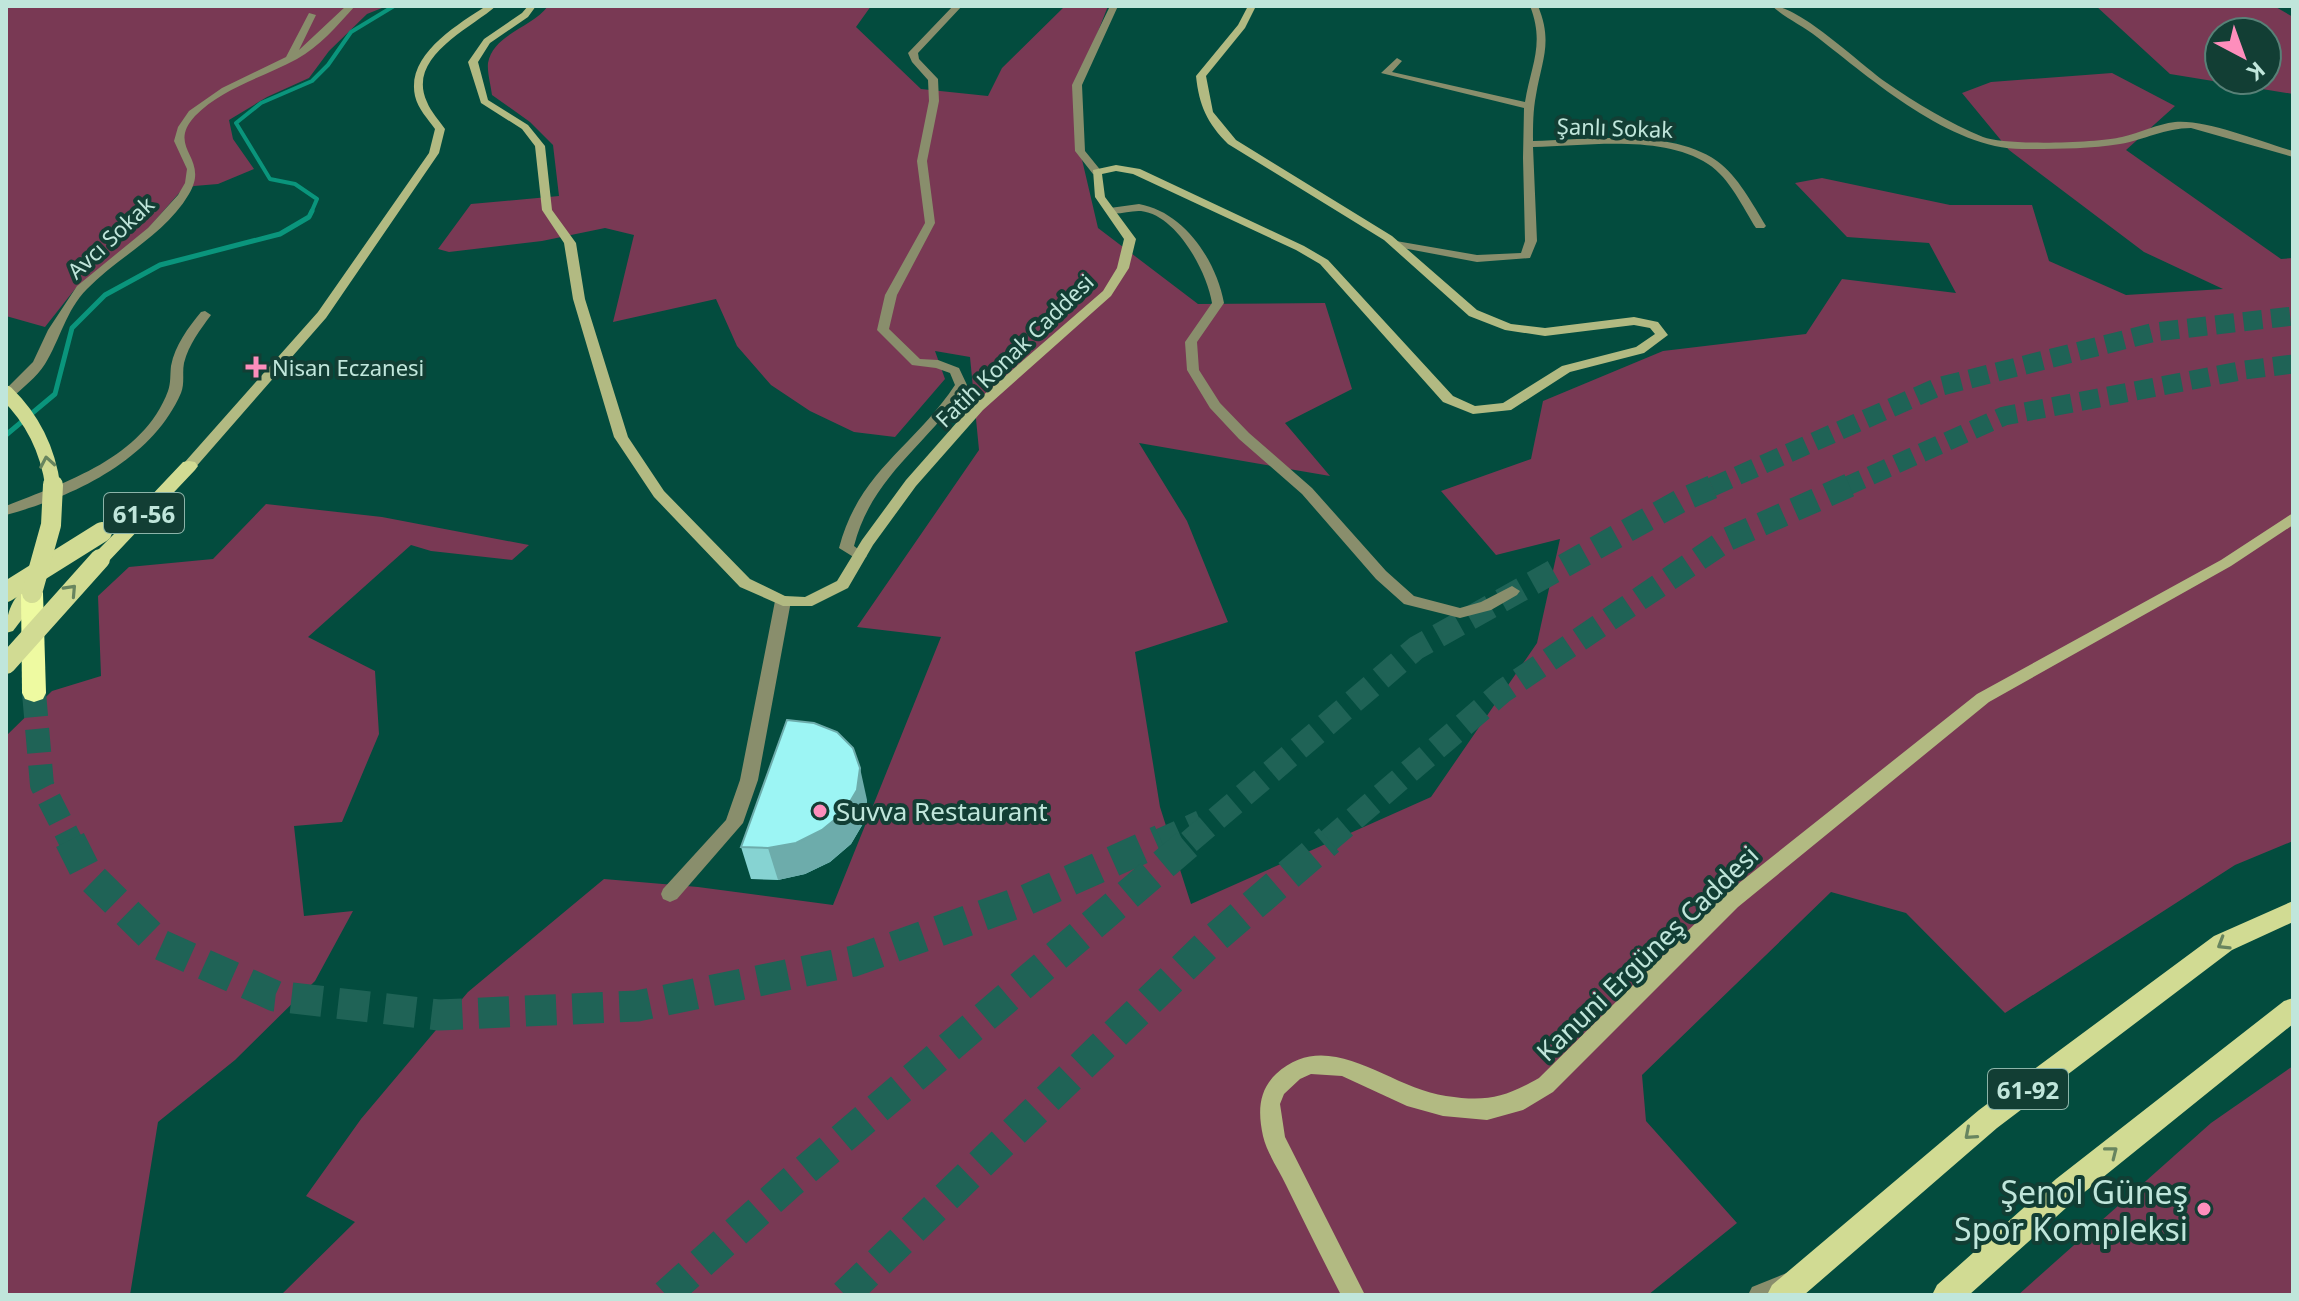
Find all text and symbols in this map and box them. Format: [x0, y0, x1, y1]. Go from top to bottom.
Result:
north arrow [2203, 16, 2283, 96]
text: K [2241, 56, 2272, 88]
street label: Şanlı Sokak [1556, 110, 1674, 144]
street label: Avcı Sokak [60, 189, 160, 285]
street label: Fatih Konak Caddesi [928, 267, 1100, 433]
place label: Nisan Eczanesi [272, 352, 424, 382]
marker: Nisan Eczanesi [247, 358, 265, 376]
one-way arrow [40, 456, 57, 469]
road number: 61-56 [104, 493, 184, 533]
one-way arrow [62, 585, 76, 600]
place label: Suvva Restaurant [836, 793, 1048, 829]
marker: Suvva Restaurant [811, 802, 829, 820]
street label: Kanuni Ergüneş Caddesi [1528, 837, 1766, 1069]
one-way arrow [2217, 934, 2232, 950]
road number: 61-92 [1988, 1069, 2068, 1109]
one-way arrow [1965, 1124, 1980, 1139]
one-way arrow [2103, 1148, 2118, 1162]
place label: Şenol Güneş Spor Kompleksi [1954, 1170, 2188, 1250]
marker: Şenol Güneş Spor Kompleksi [2195, 1200, 2213, 1218]

